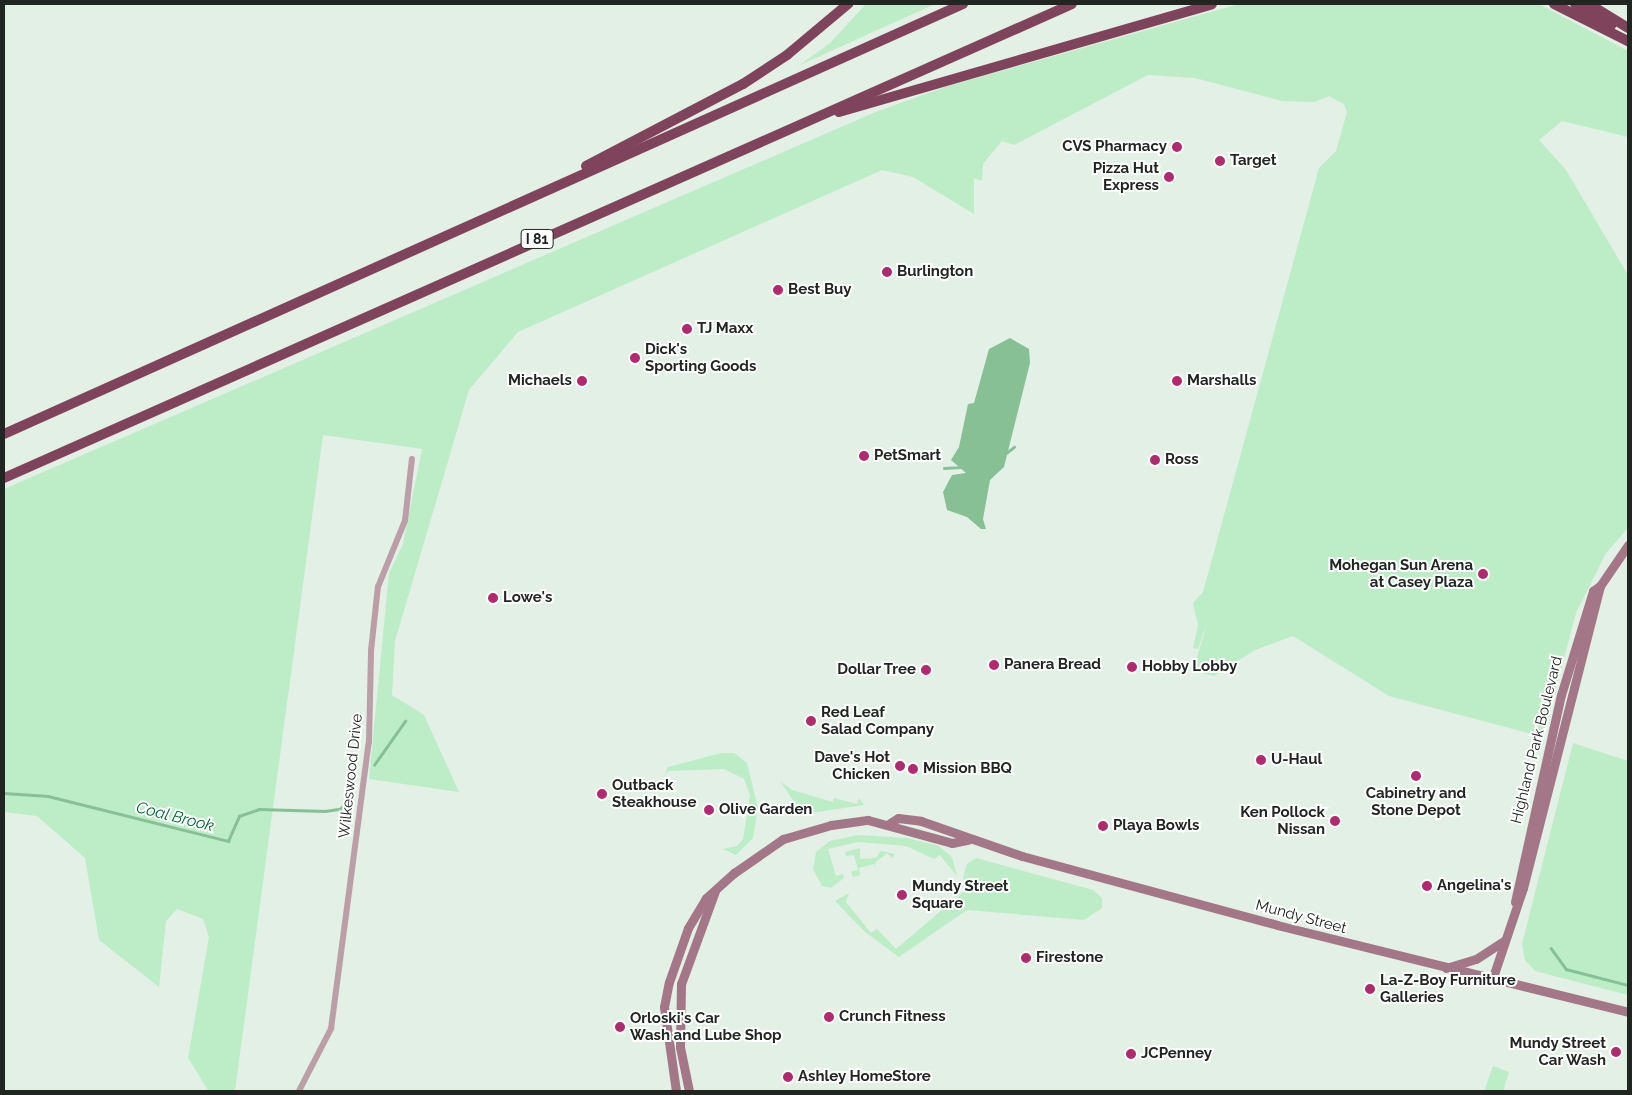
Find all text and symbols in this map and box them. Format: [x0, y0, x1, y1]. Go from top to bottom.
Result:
place label: CVS Pharmacy [1062, 138, 1167, 156]
marker: CVS Pharmacy [1171, 141, 1183, 153]
place label: Target [1230, 152, 1277, 170]
marker: Target [1214, 155, 1226, 167]
place label: Pizza Hut Express [1093, 159, 1159, 194]
marker: Pizza Hut Express [1163, 171, 1175, 183]
road number: I 81 [520, 228, 554, 250]
place label: Burlington [897, 263, 973, 281]
marker: Burlington [881, 266, 893, 278]
place label: Best Buy [788, 281, 852, 299]
marker: Best Buy [772, 284, 784, 296]
place label: TJ Maxx [697, 320, 753, 338]
marker: TJ Maxx [681, 323, 693, 335]
place label: Dick's Sporting Goods [645, 340, 756, 375]
marker: Dick's Sporting Goods [629, 352, 641, 364]
place label: Michaels [508, 372, 572, 390]
place label: Marshalls [1187, 372, 1256, 390]
marker: Michaels [576, 375, 588, 387]
marker: Marshalls [1171, 375, 1183, 387]
place label: PetSmart [874, 447, 941, 465]
marker: PetSmart [858, 450, 870, 462]
place label: Ross [1165, 451, 1199, 469]
marker: Ross [1149, 454, 1161, 466]
place label: Mohegan Sun Arena at Casey Plaza [1329, 556, 1473, 591]
marker: Mohegan Sun Arena at Casey Plaza [1477, 568, 1489, 580]
place label: Lowe's [503, 589, 552, 607]
marker: Lowe's [487, 592, 499, 604]
street label: Highland Park Boulevard [1507, 654, 1567, 826]
place label: Panera Bread [1004, 656, 1101, 674]
place label: Hobby Lobby [1142, 658, 1238, 676]
marker: Panera Bread [988, 659, 1000, 671]
place label: Dollar Tree [836, 661, 916, 679]
marker: Hobby Lobby [1126, 661, 1138, 673]
marker: Dollar Tree [920, 664, 932, 676]
place label: Red Leaf Salad Company [821, 703, 934, 738]
street label: Wilkeswood Drive [336, 713, 366, 839]
marker: Red Leaf Salad Company [805, 715, 817, 727]
place label: Dave's Hot Chicken [814, 748, 890, 783]
place label: U-Haul [1271, 751, 1322, 769]
marker: U-Haul [1255, 754, 1267, 766]
marker: Dave's Hot Chicken [894, 760, 906, 772]
place label: Mission BBQ [923, 760, 1012, 778]
marker: Mission BBQ [907, 763, 919, 775]
marker: Cabinetry and Stone Depot [1410, 770, 1422, 782]
place label: Outback Steakhouse [612, 776, 696, 811]
place label: Cabinetry and Stone Depot [1366, 784, 1466, 819]
marker: Outback Steakhouse [596, 788, 608, 800]
water label: Coal Brook [134, 798, 216, 836]
place label: Olive Garden [719, 801, 812, 819]
place label: Ken Pollock Nissan [1240, 803, 1325, 838]
marker: Olive Garden [703, 804, 715, 816]
marker: Ken Pollock Nissan [1329, 815, 1341, 827]
place label: Playa Bowls [1113, 817, 1199, 835]
marker: Playa Bowls [1097, 820, 1109, 832]
place label: Mundy Street Square [912, 877, 1009, 912]
place label: Angelina's [1437, 877, 1511, 895]
marker: Angelina's [1421, 880, 1433, 892]
marker: Mundy Street Square [896, 889, 908, 901]
street label: Mundy Street [1253, 896, 1349, 938]
place label: Firestone [1036, 949, 1103, 967]
marker: Firestone [1020, 952, 1032, 964]
place label: La-Z-Boy Furniture Galleries [1380, 971, 1516, 1006]
marker: La-Z-Boy Furniture Galleries [1364, 983, 1376, 995]
place label: Crunch Fitness [839, 1008, 946, 1026]
place label: Orloski's Car Wash and Lube Shop [630, 1009, 781, 1044]
marker: Crunch Fitness [823, 1011, 835, 1023]
marker: Orloski's Car Wash and Lube Shop [614, 1021, 626, 1033]
place label: Mundy Street Car Wash [1509, 1034, 1606, 1069]
place label: JCPenney [1141, 1045, 1212, 1063]
marker: Mundy Street Car Wash [1610, 1046, 1622, 1058]
marker: JCPenney [1125, 1048, 1137, 1060]
place label: Ashley HomeStore [798, 1068, 931, 1086]
marker: Ashley HomeStore [782, 1071, 794, 1083]

